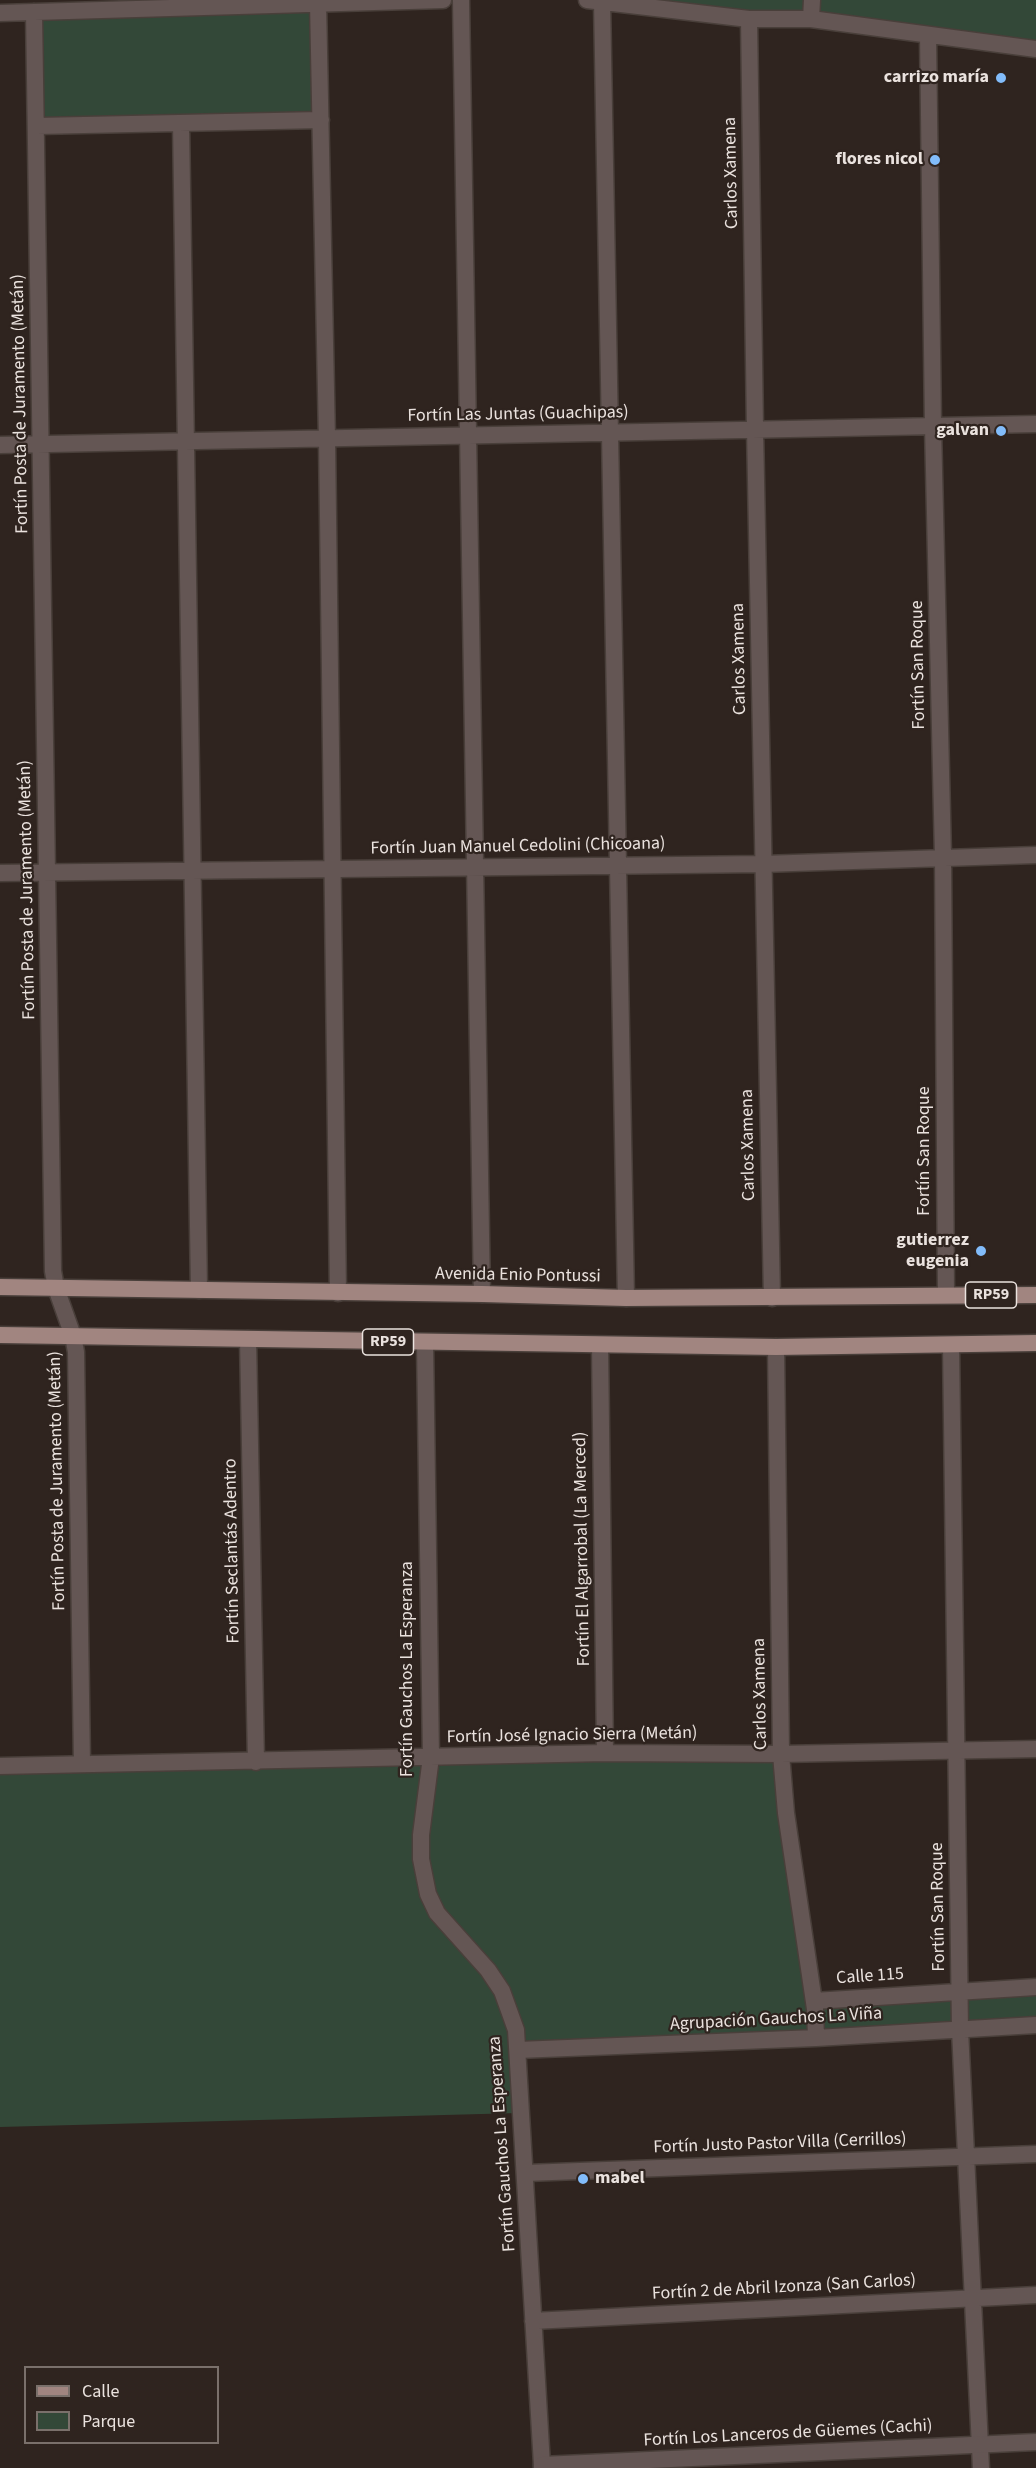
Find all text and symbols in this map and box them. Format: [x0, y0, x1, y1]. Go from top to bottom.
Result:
place label: carrizo maría [884, 67, 989, 89]
marker: carrizo maría [994, 71, 1008, 85]
street label: Carlos Xamena [720, 117, 744, 229]
place label: flores nicol [836, 149, 923, 171]
marker: flores nicol [928, 153, 942, 167]
street label: Fortín Posta de Juramento (Metán) [8, 274, 34, 534]
street label: Fortín Las Juntas (Guachipas) [407, 402, 629, 428]
place label: galvan [936, 420, 989, 442]
marker: galvan [994, 424, 1008, 438]
street label: Fortín San Roque [907, 600, 931, 730]
street label: Carlos Xamena [728, 603, 752, 715]
street label: Fortín Posta de Juramento (Metán) [15, 760, 41, 1020]
street label: Fortín Juan Manuel Cedolini (Chicoana) [370, 834, 666, 860]
street label: Fortín San Roque [914, 1086, 936, 1216]
street label: Carlos Xamena [737, 1089, 761, 1201]
place label: gutierrez eugenia [896, 1230, 969, 1272]
marker: gutierrez eugenia [974, 1244, 988, 1258]
street label: Avenida Enio Pontussi [435, 1264, 601, 1288]
road number: RP59 [966, 1282, 1016, 1308]
road number: RP59 [362, 1329, 414, 1355]
street label: Fortín Posta de Juramento (Metán) [45, 1351, 71, 1611]
street label: Fortín El Algarrobal (La Merced) [570, 1431, 596, 1667]
street label: Fortín Seclantás Adentro [221, 1458, 245, 1644]
street label: Fortín Gauchos La Esperanza [397, 1561, 419, 1777]
street label: Carlos Xamena [749, 1638, 773, 1750]
street label: Fortín José Ignacio Sierra (Metán) [446, 1723, 698, 1749]
street label: Fortín San Roque [927, 1842, 951, 1972]
street label: Calle 115 [835, 1964, 905, 1990]
street label: Agrupación Gauchos La Viña [669, 2004, 883, 2036]
street label: Fortín Gauchos La Esperanza [485, 2036, 521, 2252]
street label: Fortín Justo Pastor Villa (Cerrillos) [653, 2129, 907, 2159]
place label: mabel [595, 2168, 645, 2190]
marker: mabel [576, 2172, 590, 2186]
street label: Fortín 2 de Abril Izonza (San Carlos) [651, 2270, 917, 2306]
legend [24, 2366, 219, 2444]
text: Calle [82, 2379, 119, 2404]
text: Parque [82, 2409, 135, 2434]
street label: Fortín Los Lanceros de Güemes (Cachi) [643, 2416, 933, 2452]

